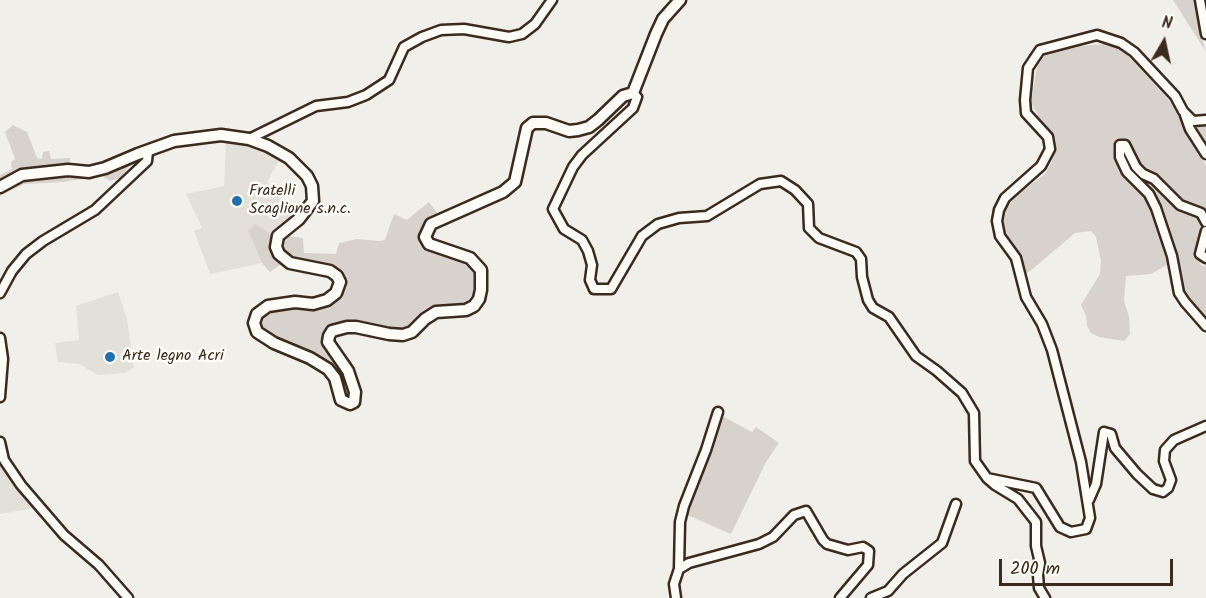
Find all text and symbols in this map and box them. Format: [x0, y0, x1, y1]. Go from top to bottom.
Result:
text: N [1160, 11, 1174, 37]
north arrow [1134, 12, 1194, 72]
place label: Fratelli Scaglione s.n.c. [249, 182, 351, 220]
marker: Fratelli Scaglione s.n.c. [230, 194, 244, 208]
place label: Arte legno Acri [122, 347, 224, 367]
marker: Arte legno Acri [103, 350, 117, 364]
scale bar [1002, 547, 1176, 585]
text: 200 m [1010, 555, 1060, 584]

